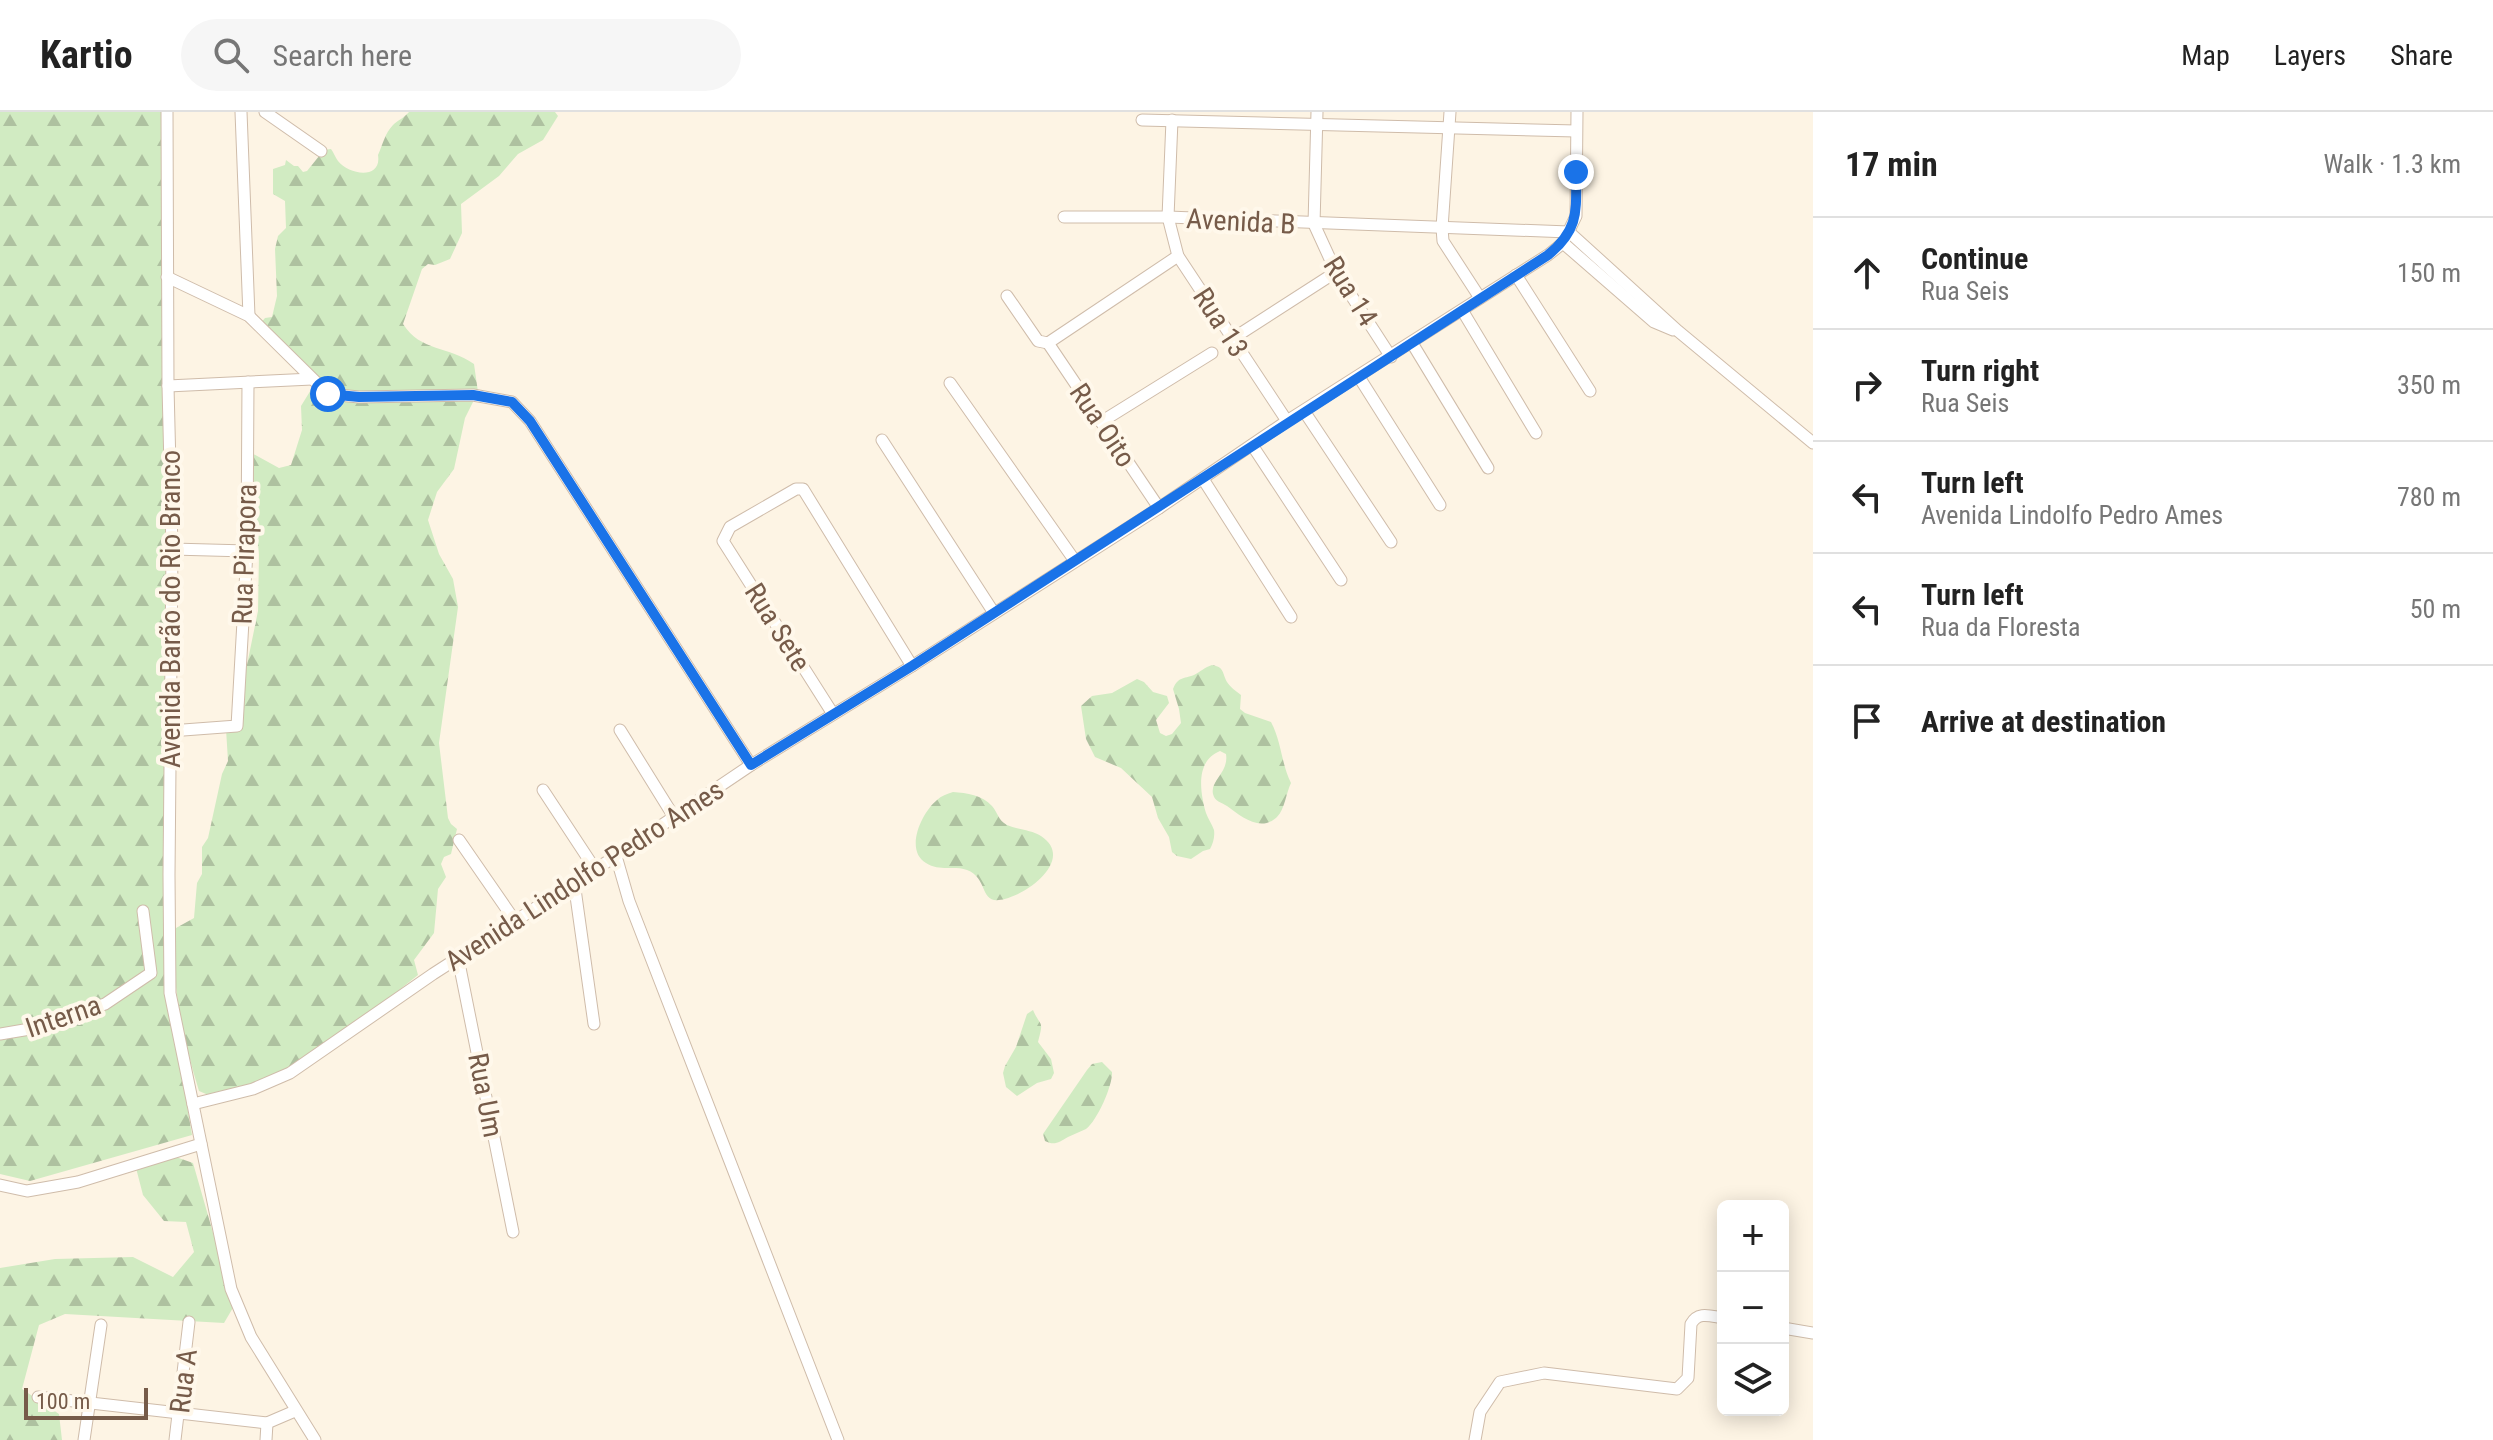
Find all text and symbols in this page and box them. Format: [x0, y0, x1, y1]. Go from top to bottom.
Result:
search box [181, 19, 741, 91]
text: Kartio [40, 33, 133, 77]
icon: search [209, 33, 253, 77]
text: Search here [273, 38, 412, 73]
text: Map [2181, 39, 2230, 72]
text: Layers [2274, 39, 2346, 72]
text: Share [2390, 39, 2453, 72]
text: 17 min [1845, 144, 1938, 184]
text: Walk · 1.3 km [2323, 149, 2461, 179]
route end [1558, 154, 1594, 190]
street label: Avenida B [1185, 202, 1296, 241]
text: Continue [1921, 241, 2028, 276]
street label: Rua 14 [1316, 250, 1385, 332]
icon: ahead [1845, 251, 1889, 295]
text: 150 m [2397, 258, 2461, 288]
text: Rua Seis [1921, 276, 2009, 306]
street label: Rua 13 [1186, 281, 1255, 363]
text: Turn right [1921, 353, 2039, 388]
icon: right [1845, 363, 1889, 407]
text: 350 m [2397, 370, 2461, 400]
route start [310, 376, 346, 412]
street label: Rua Oito [1063, 377, 1142, 473]
text: Rua Seis [1921, 388, 2009, 418]
street label: Avenida Barão do Rio Branco [154, 450, 187, 768]
text: Turn left [1921, 465, 2024, 500]
icon: left [1845, 475, 1889, 519]
text: 780 m [2397, 482, 2461, 512]
street label: Rua Pirapora [226, 483, 263, 625]
text: Avenida Lindolfo Pedro Ames [1921, 500, 2223, 530]
street label: Rua Sete [738, 577, 817, 677]
text: Turn left [1921, 577, 2024, 612]
icon: left [1845, 587, 1889, 631]
text: 50 m [2410, 594, 2461, 624]
text: Rua da Floresta [1921, 612, 2081, 642]
icon: arrive [1845, 699, 1889, 743]
text: Arrive at destination [1921, 704, 2166, 739]
street label: Avenida Lindolfo Pedro Ames [439, 773, 730, 978]
street label: Interna [21, 988, 105, 1045]
street label: Rua Um [461, 1050, 510, 1140]
map controls [1717, 1200, 1789, 1416]
button: + [1717, 1200, 1789, 1272]
button: − [1717, 1272, 1789, 1344]
button: layers [1717, 1344, 1789, 1416]
street label: Rua A [163, 1347, 204, 1415]
scale bar [24, 1384, 148, 1420]
text: 100 m [36, 1389, 90, 1414]

